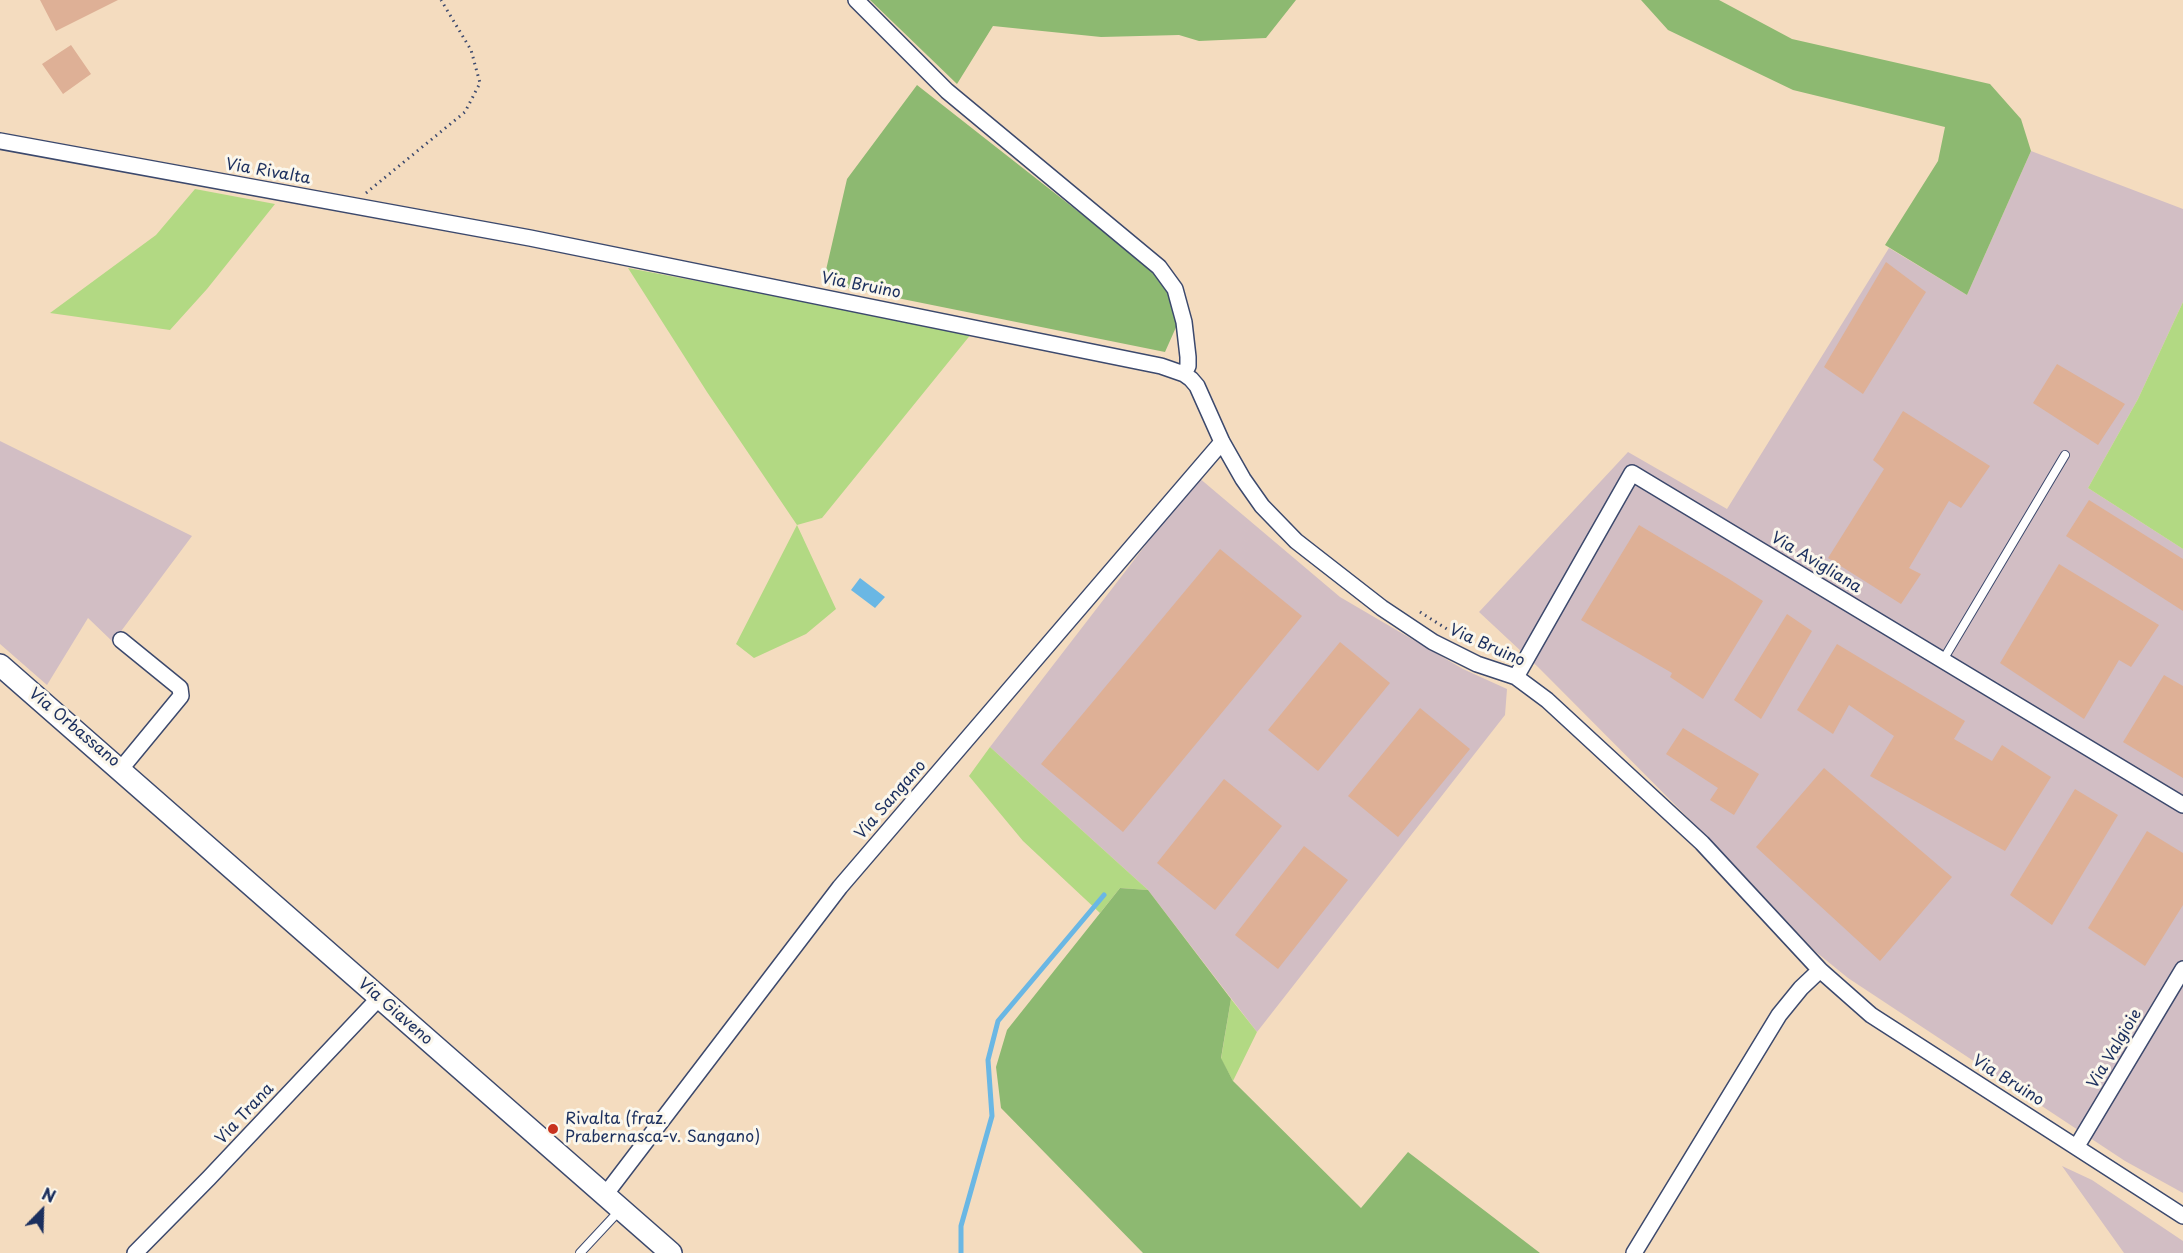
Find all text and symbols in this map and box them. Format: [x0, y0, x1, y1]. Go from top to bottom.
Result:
street label: Via Rivalta [224, 155, 312, 189]
street label: Via Bruino [820, 269, 902, 303]
street label: Via Avigliana [1767, 529, 1865, 597]
street label: Via Bruino [1446, 621, 1528, 671]
street label: Via Orbassano [25, 684, 123, 772]
street label: Via Sangano [852, 757, 930, 843]
street label: Via Giaveno [354, 974, 436, 1050]
street label: Via Valgioie [2084, 1006, 2146, 1092]
street label: Via Bruino [1969, 1051, 2047, 1111]
street label: Via Trana [212, 1080, 278, 1148]
place label: Rivalta (fraz. Prabernasca-v. Sangano) [565, 1110, 760, 1148]
marker: Rivalta (fraz. Prabernasca-v. Sangano) [546, 1122, 560, 1136]
north arrow [12, 1181, 72, 1241]
text: N [39, 1181, 60, 1208]

